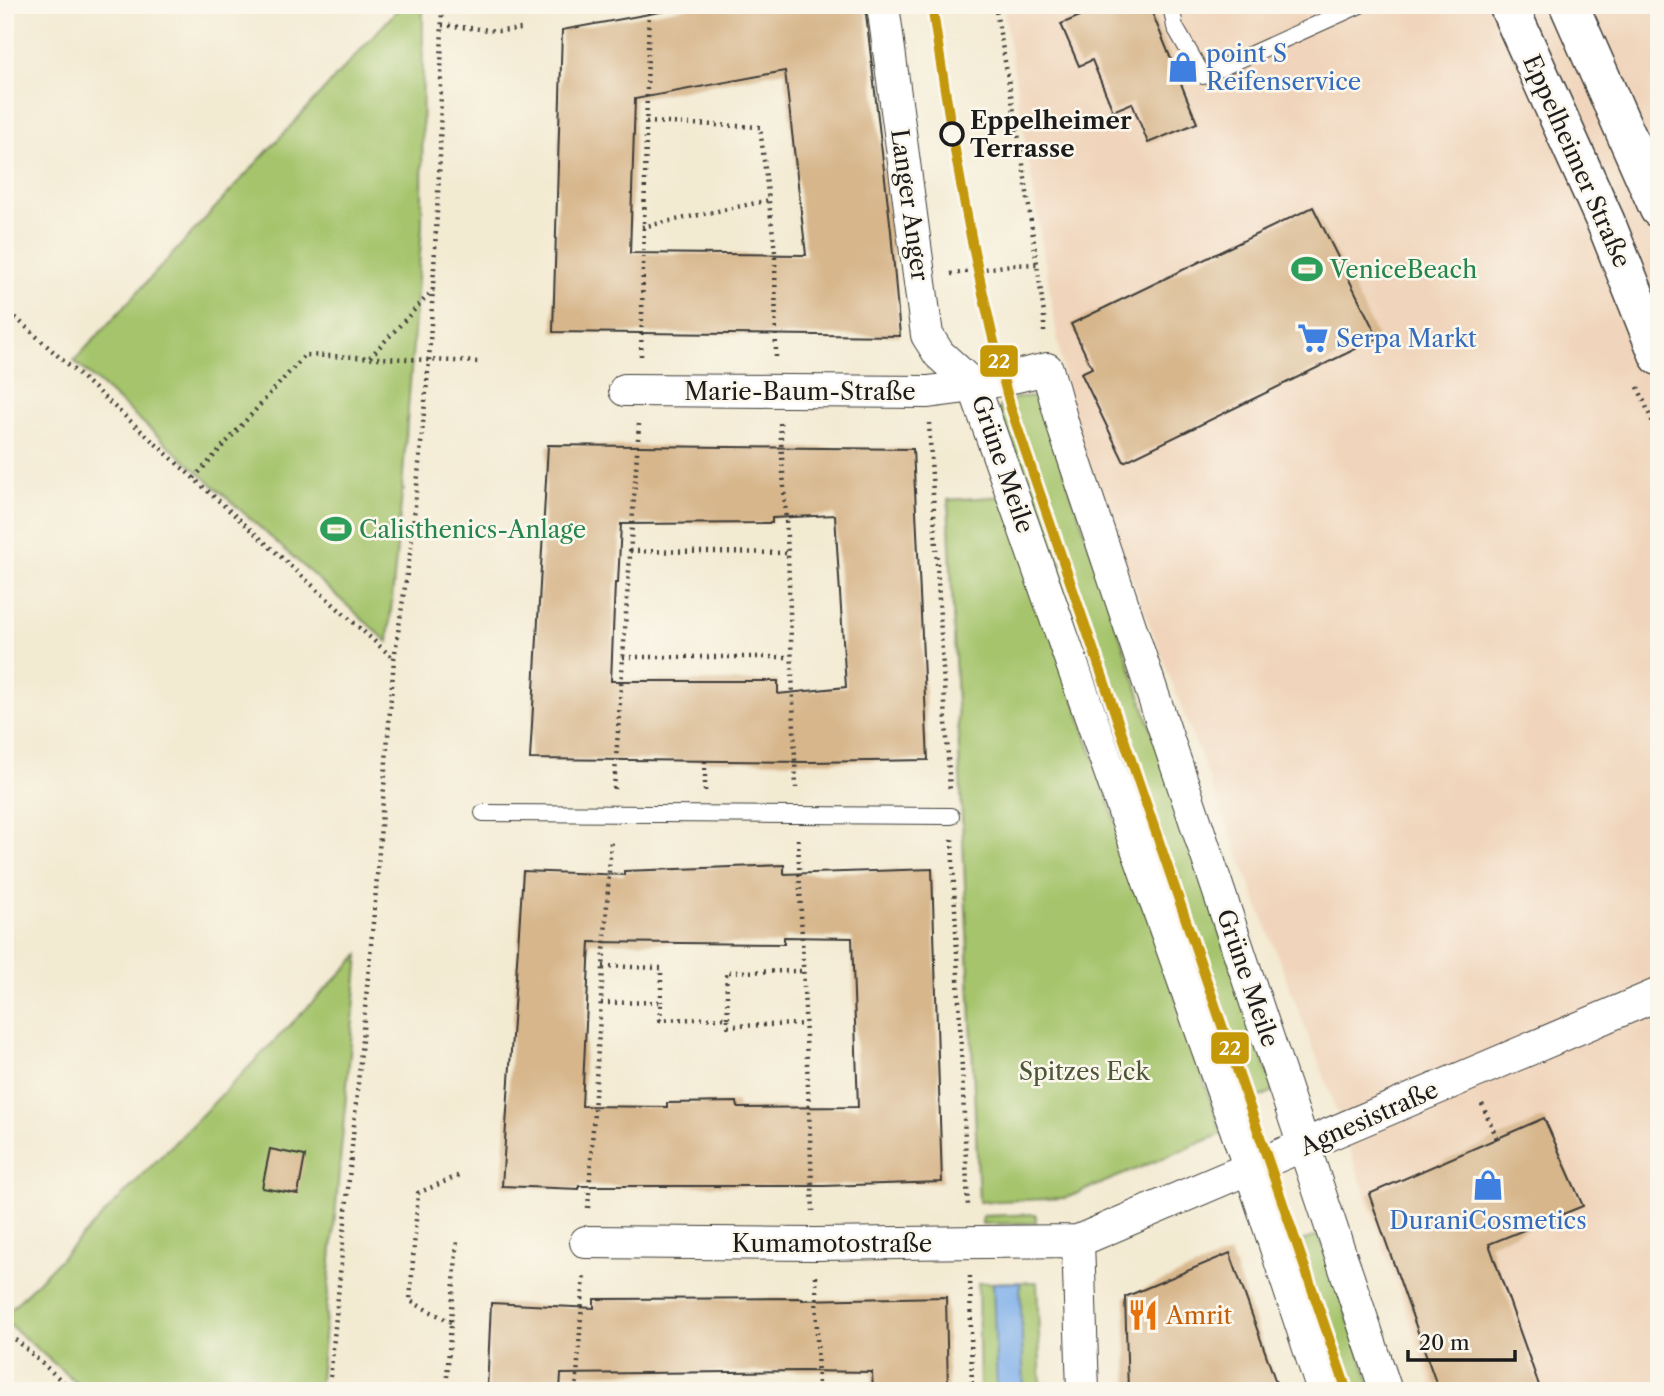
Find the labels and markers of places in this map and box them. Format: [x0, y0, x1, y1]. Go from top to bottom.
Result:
place label: point S Reifenservice [1206, 39, 1361, 96]
shop icon: point S Reifenservice [1166, 50, 1200, 84]
place label: Eppelheimer Terrasse [970, 106, 1132, 163]
marker: Eppelheimer Terrasse [940, 122, 964, 146]
sports icon: VeniceBeach [1290, 252, 1324, 286]
place label: VeniceBeach [1329, 255, 1477, 284]
supermarket icon: Serpa Markt [1296, 321, 1330, 355]
place label: Serpa Markt [1336, 324, 1477, 353]
sports icon: Calisthenics-Anlage [319, 512, 353, 546]
place label: Calisthenics-Anlage [359, 515, 586, 544]
shop icon: DuraniCosmetics [1471, 1168, 1505, 1202]
place label: DuraniCosmetics [1389, 1206, 1587, 1235]
restaurant icon: Amrit [1126, 1298, 1160, 1332]
place label: Amrit [1165, 1301, 1233, 1330]

